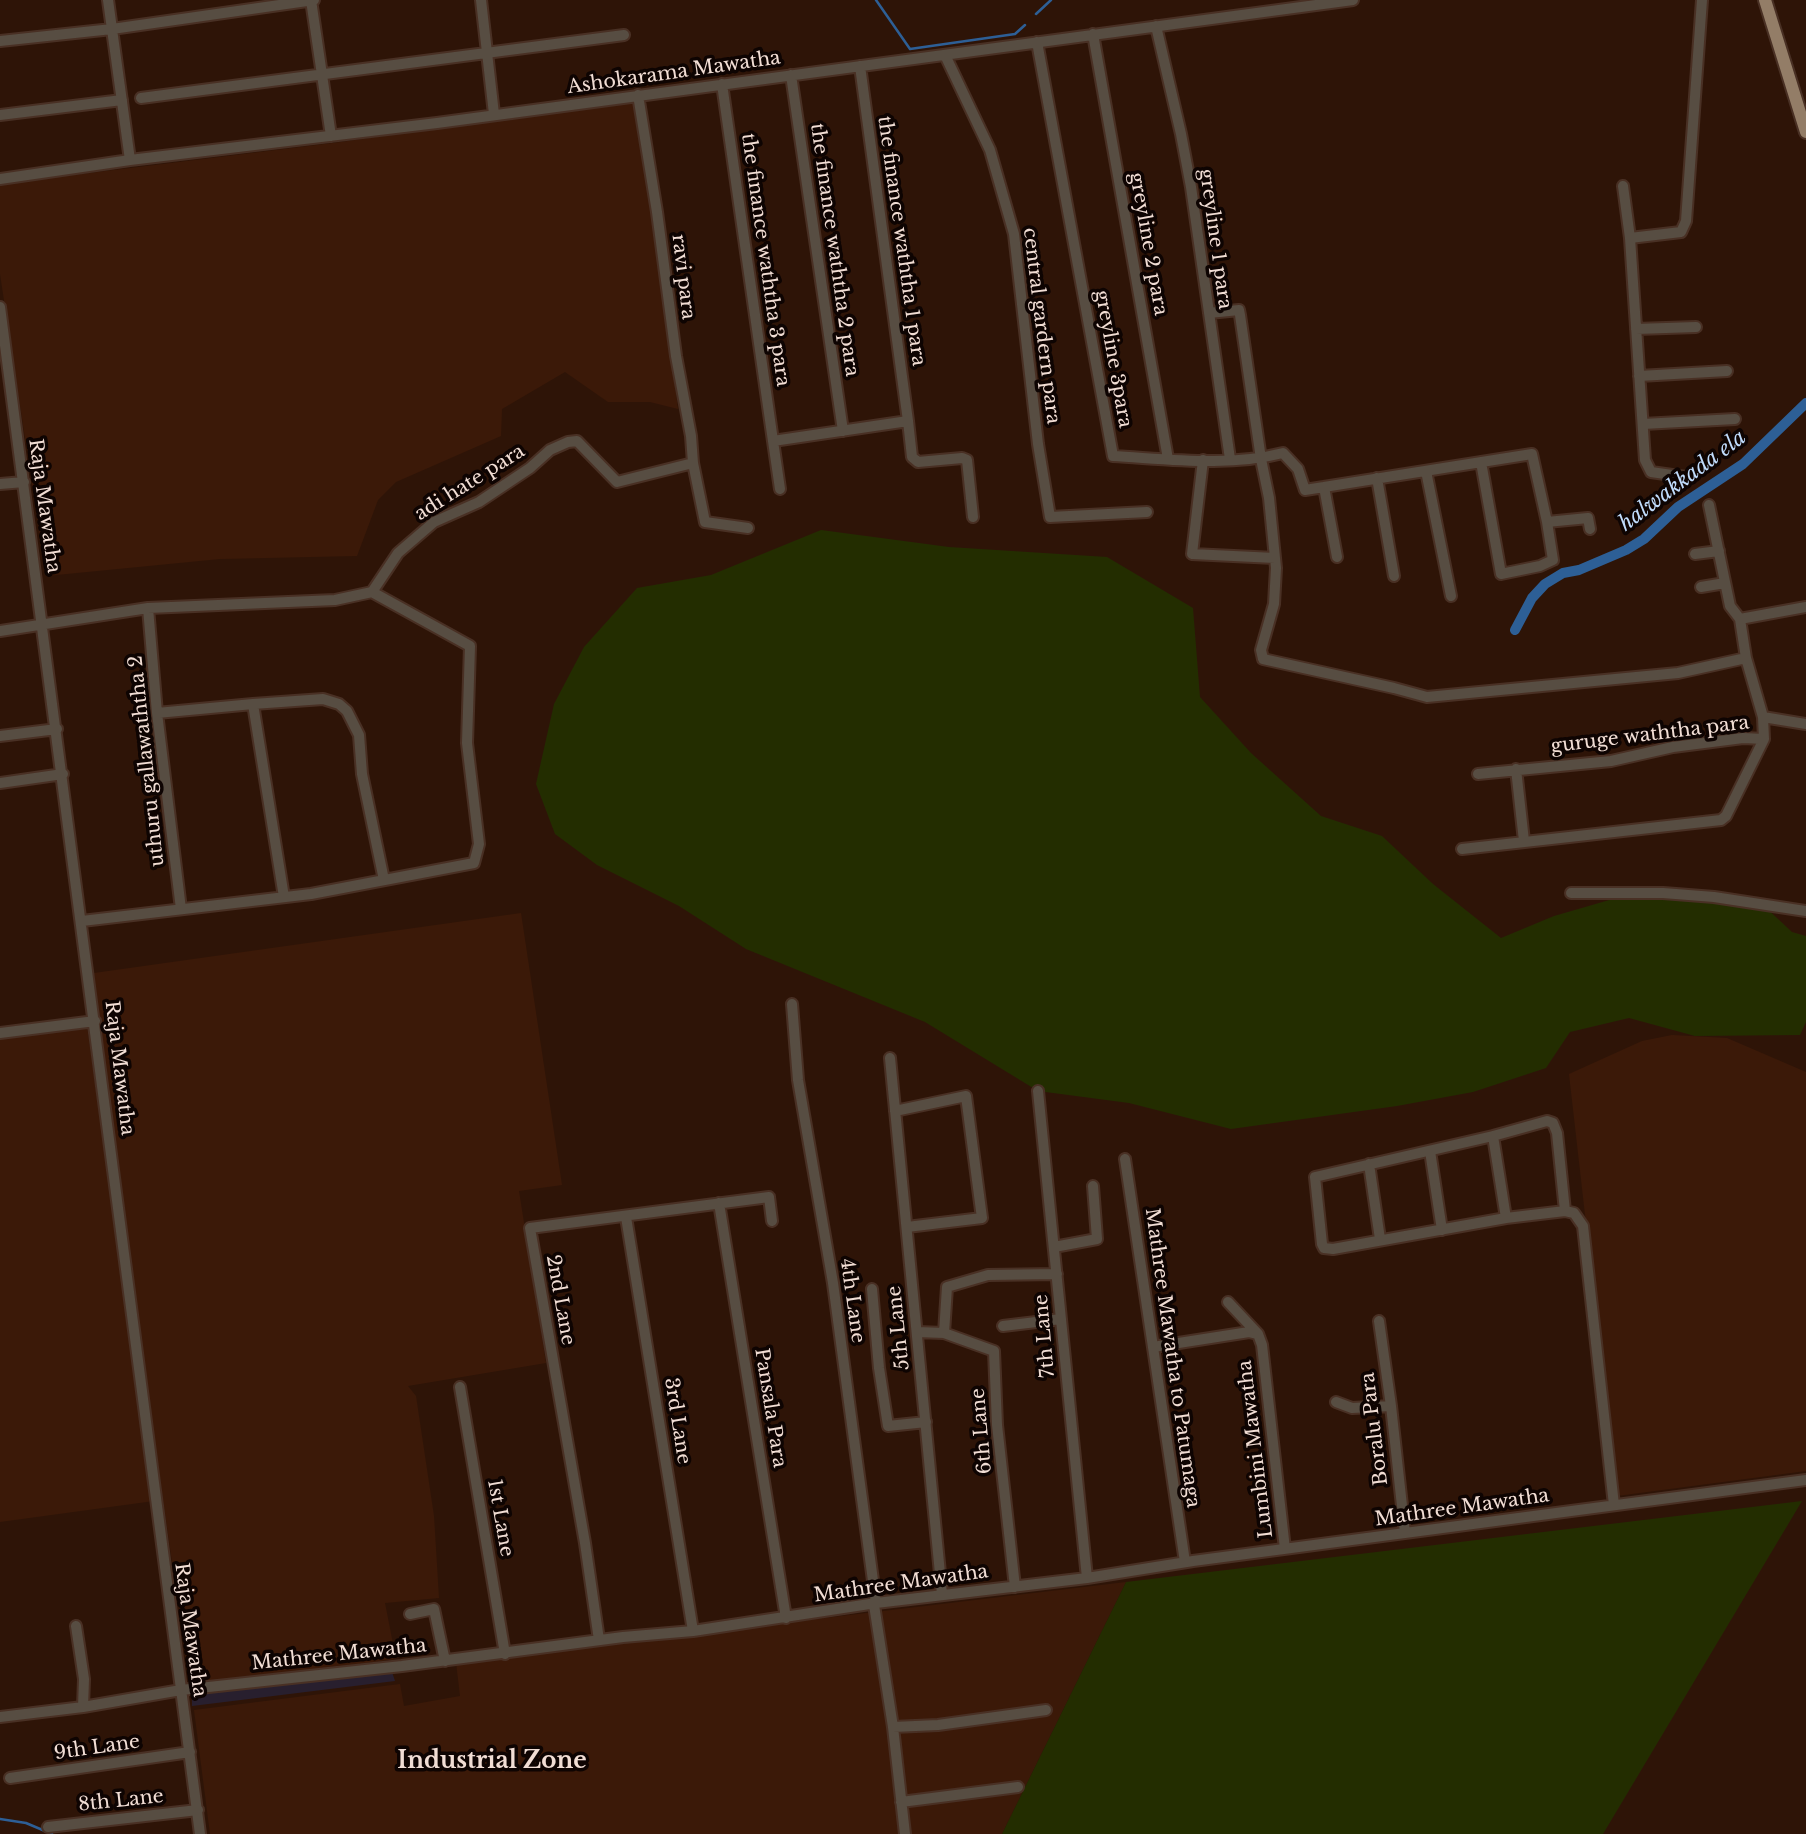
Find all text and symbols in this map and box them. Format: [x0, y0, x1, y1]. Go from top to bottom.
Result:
street label: Ashokarama Mawatha [566, 47, 782, 99]
street label: the finance waththa 1 para [872, 115, 930, 367]
street label: the finance waththa 2 para [805, 122, 863, 378]
street label: the finance waththa 3 para [736, 132, 794, 388]
street label: greyline 1 para [1194, 167, 1236, 311]
street label: greyline 2 para [1124, 171, 1172, 317]
street label: central gardern para [1018, 227, 1064, 425]
street label: ravi para [666, 233, 700, 321]
street label: greyline 3para [1090, 288, 1136, 430]
water label: halwakkada ela [1615, 425, 1751, 537]
street label: Raja Mawatha [23, 437, 65, 575]
street label: adi hate para [411, 440, 529, 526]
street label: uthuru gallawaththa 2 [125, 654, 169, 868]
street label: guruge waththa para [1550, 712, 1750, 758]
street label: Raja Mawatha [99, 999, 139, 1137]
street label: Mathree Mawatha to Patumaga [1140, 1207, 1204, 1509]
street label: 2nd Lane [541, 1253, 579, 1347]
street label: 4th Lane [835, 1257, 869, 1345]
street label: 5th Lane [883, 1285, 915, 1371]
street label: 7th Lane [1030, 1293, 1060, 1379]
street label: Pansala Para [749, 1347, 791, 1469]
street label: Lumbini Mawatha [1234, 1359, 1278, 1539]
street label: Boralu Para [1357, 1371, 1393, 1487]
street label: 3rd Lane [659, 1376, 695, 1466]
street label: 6th Lane [967, 1387, 997, 1475]
street label: 1st Lane [482, 1478, 518, 1558]
street label: Mathree Mawatha [1373, 1484, 1551, 1532]
street label: Mathree Mawatha [812, 1560, 990, 1608]
street label: Raja Mawatha [169, 1561, 211, 1699]
street label: Mathree Mawatha [250, 1634, 428, 1676]
street label: 9th Lane [53, 1731, 141, 1765]
district label: Industrial Zone [397, 1748, 587, 1776]
street label: 8th Lane [77, 1785, 165, 1817]

